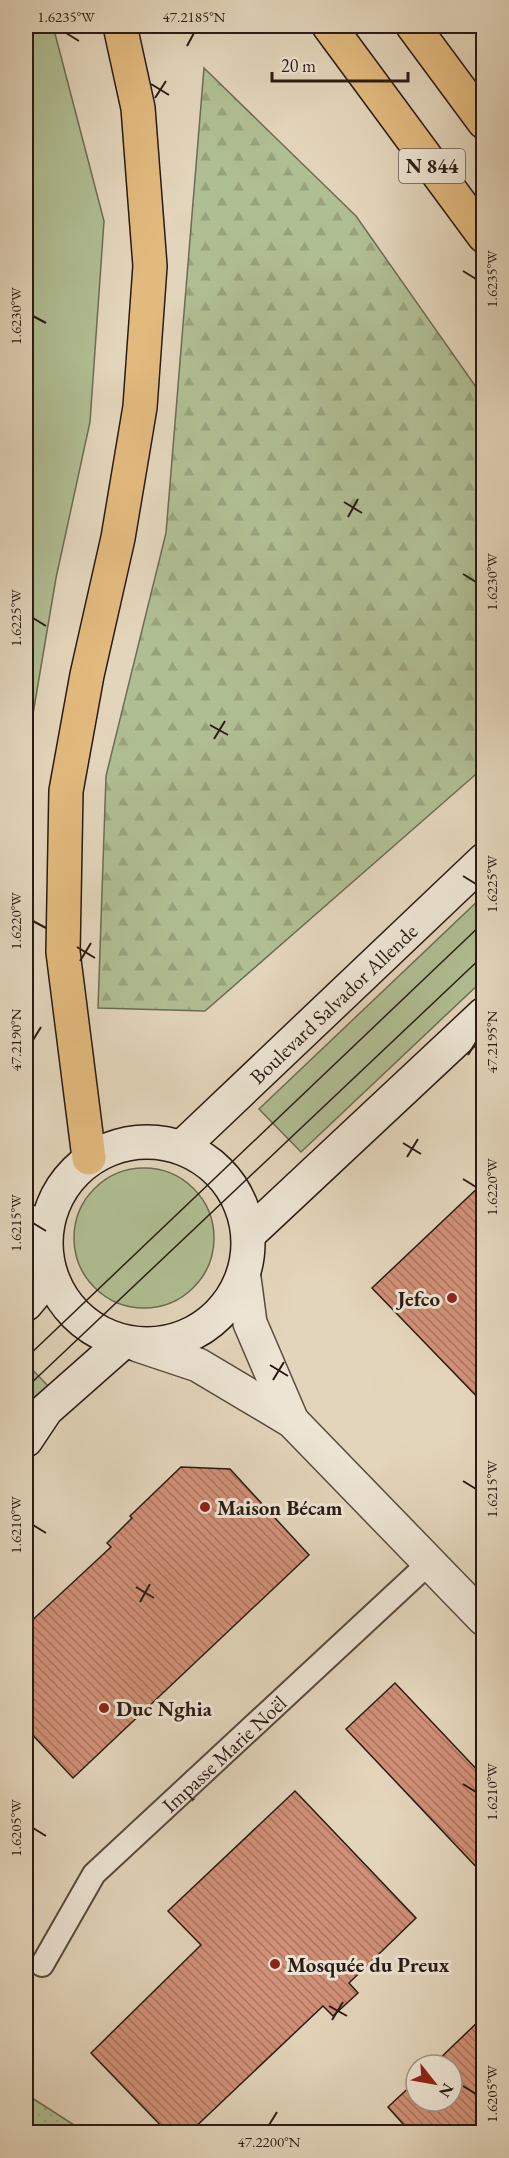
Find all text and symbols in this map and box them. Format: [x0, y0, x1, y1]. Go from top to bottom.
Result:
text: 1.6235°W [37, 7, 95, 26]
text: 47.2185°N [163, 7, 226, 26]
scale bar [272, 45, 408, 83]
text: 20 m [281, 54, 316, 77]
road number: N 844 [399, 149, 465, 183]
text: 1.6235°W [482, 250, 501, 308]
text: 1.6230°W [6, 287, 25, 345]
text: 1.6230°W [482, 553, 501, 611]
text: 1.6225°W [6, 589, 25, 647]
text: 1.6225°W [482, 855, 501, 913]
text: 1.6220°W [6, 892, 25, 950]
street label: Boulevard Salvador Allende [243, 917, 423, 1090]
text: 47.2190°N [6, 1008, 25, 1071]
text: 47.2195°N [482, 1010, 501, 1073]
text: 1.6220°W [482, 1158, 501, 1216]
text: 1.6215°W [6, 1194, 25, 1252]
place label: Jefco [396, 1285, 440, 1312]
marker: Jefco [445, 1291, 459, 1305]
text: 1.6215°W [482, 1460, 501, 1518]
place label: Maison Bécam [217, 1494, 343, 1521]
text: 1.6210°W [6, 1496, 25, 1554]
marker: Maison Bécam [198, 1500, 212, 1514]
street label: Impasse Marie Noël [156, 1689, 292, 1818]
place label: Duc Nghia [116, 1695, 213, 1722]
marker: Duc Nghia [97, 1701, 111, 1715]
text: 1.6210°W [482, 1763, 501, 1821]
text: 1.6205°W [6, 1799, 25, 1857]
place label: Mosquée du Preux [287, 1951, 450, 1978]
marker: Mosquée du Preux [268, 1957, 282, 1971]
north arrow [404, 2053, 464, 2113]
text: 1.6205°W [482, 2065, 501, 2123]
text: N [434, 2080, 459, 2101]
text: 47.2200°N [238, 2132, 301, 2151]

